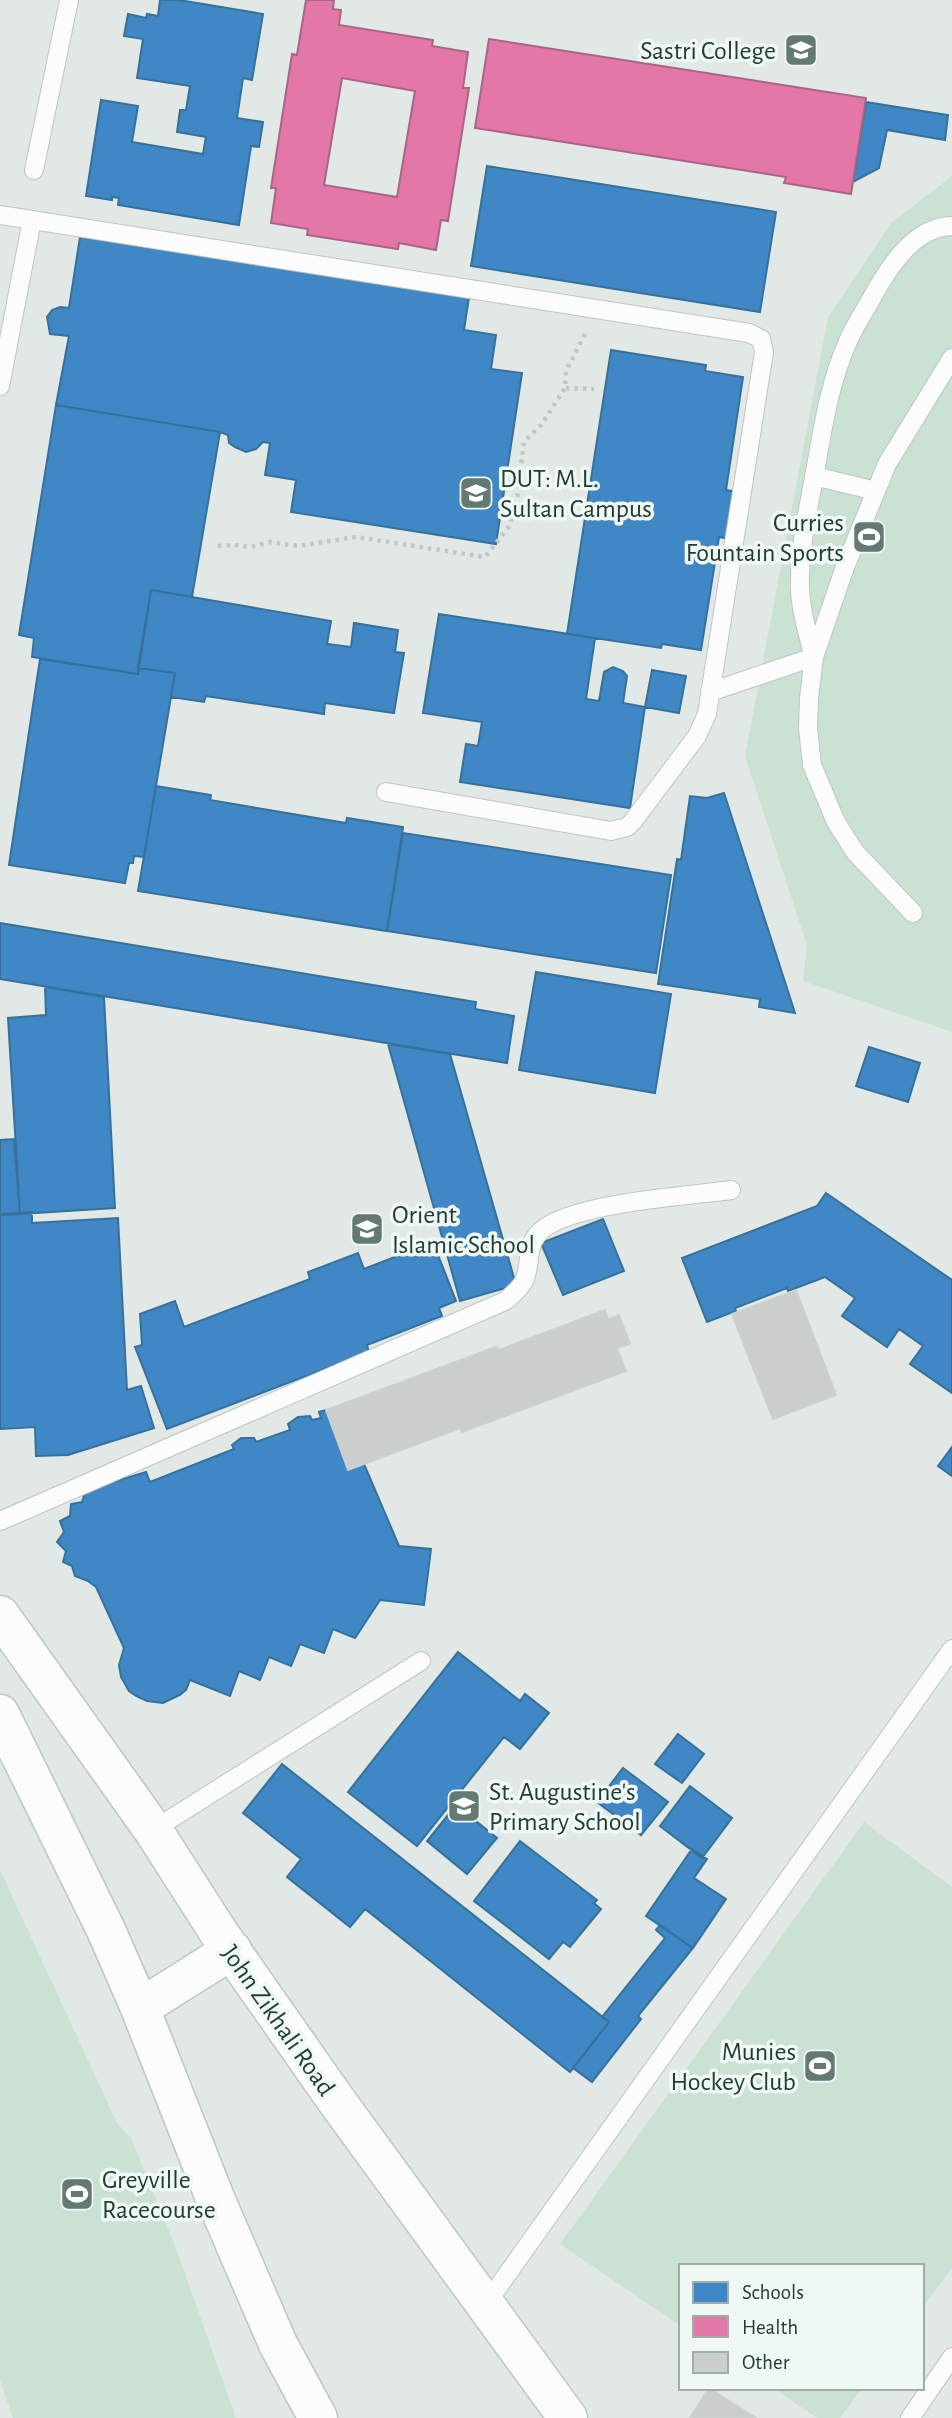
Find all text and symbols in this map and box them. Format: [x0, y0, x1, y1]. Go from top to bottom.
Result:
school or university icon: Sastri College [782, 31, 820, 69]
place label: Sastri College [640, 38, 776, 64]
place label: DUT: M.L. Sultan Campus [500, 466, 652, 522]
school or university icon: DUT: M.L. Sultan Campus [457, 474, 495, 512]
place label: Curries Fountain Sports [686, 510, 844, 566]
sports icon: Curries Fountain Sports [850, 518, 888, 556]
place label: Orient Islamic School [392, 1202, 535, 1258]
school or university icon: Orient Islamic School [348, 1210, 386, 1248]
place label: St. Augustine's Primary School [489, 1779, 641, 1835]
school or university icon: St. Augustine's Primary School [445, 1787, 483, 1825]
street label: John Zikhali Road [217, 1940, 340, 2101]
place label: Munies Hockey Club [671, 2039, 796, 2095]
sports icon: Munies Hockey Club [801, 2047, 839, 2085]
place label: Greyville Racecourse [102, 2167, 216, 2223]
sports icon: Greyville Racecourse [58, 2175, 96, 2213]
legend [679, 2264, 924, 2390]
text: Schools [742, 2282, 804, 2303]
text: Health [742, 2317, 798, 2338]
text: Other [742, 2352, 790, 2373]

